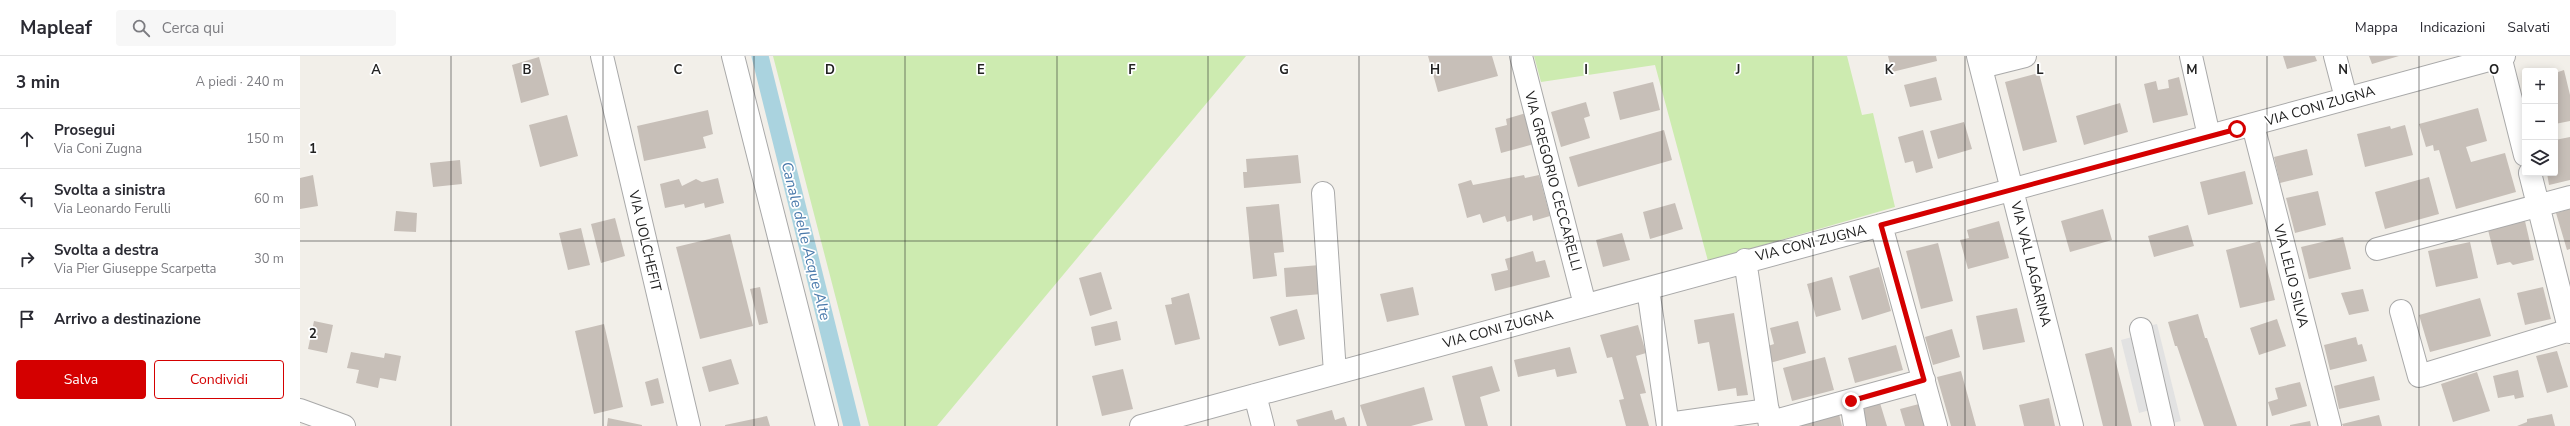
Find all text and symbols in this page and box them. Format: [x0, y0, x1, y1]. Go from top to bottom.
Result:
search box [116, 10, 396, 46]
text: Mapleaf [20, 15, 92, 41]
icon: search [130, 17, 152, 39]
text: Cerca qui [162, 18, 224, 38]
text: Mappa [2355, 18, 2398, 37]
text: Indicazioni [2420, 18, 2485, 37]
text: Salvati [2507, 18, 2550, 37]
text: A [371, 61, 381, 79]
text: B [523, 61, 532, 79]
text: C [674, 61, 683, 79]
text: D [825, 61, 835, 79]
text: E [977, 61, 985, 79]
text: F [1128, 61, 1136, 79]
text: G [1279, 61, 1289, 79]
text: H [1430, 61, 1440, 79]
text: I [1584, 61, 1588, 79]
text: J [1735, 61, 1740, 79]
text: K [1885, 61, 1894, 79]
text: L [2036, 61, 2044, 79]
text: M [2186, 61, 2198, 79]
text: N [2338, 61, 2348, 79]
text: O [2489, 61, 2499, 79]
map controls [2522, 68, 2558, 176]
button: + [2522, 68, 2558, 104]
text: 3 min [16, 71, 60, 94]
text: A piedi · 240 m [196, 73, 284, 91]
street label: VIA CONI ZUGNA [2262, 81, 2377, 131]
street label: VIA GREGORIO CECCARELLI [1520, 88, 1586, 273]
button: − [2522, 104, 2558, 140]
text: Prosegui [54, 120, 115, 140]
route start [2228, 120, 2246, 138]
icon: ahead [16, 128, 38, 150]
text: 150 m [246, 130, 284, 148]
text: Via Coni Zugna [54, 140, 142, 158]
text: 1 [309, 140, 317, 158]
button: layers [2522, 140, 2558, 176]
water label: Canale delle Acque Alte [777, 160, 835, 322]
text: Svolta a sinistra [54, 180, 165, 200]
icon: left [16, 188, 38, 210]
street label: VIA UOLCHEFIT [624, 188, 666, 294]
text: 60 m [254, 190, 284, 208]
street label: VIA VAL LAGARINA [2006, 198, 2056, 329]
text: Via Leonardo Ferulli [54, 200, 171, 218]
street label: VIA CONI ZUGNA [1753, 220, 1868, 266]
street label: VIA LELIO SILVA [2269, 221, 2313, 330]
text: Svolta a destra [54, 240, 159, 260]
icon: right [16, 248, 38, 270]
text: 30 m [254, 250, 284, 268]
text: Via Pier Giuseppe Scarpetta [54, 260, 217, 278]
street label: VIA CONI ZUGNA [1440, 305, 1555, 353]
icon: arrive [16, 308, 38, 330]
text: Arrivo a destinazione [54, 309, 201, 329]
text: 2 [309, 325, 317, 343]
button: Salva [16, 360, 146, 399]
button: Condividi [154, 360, 284, 399]
route end [1842, 392, 1860, 410]

